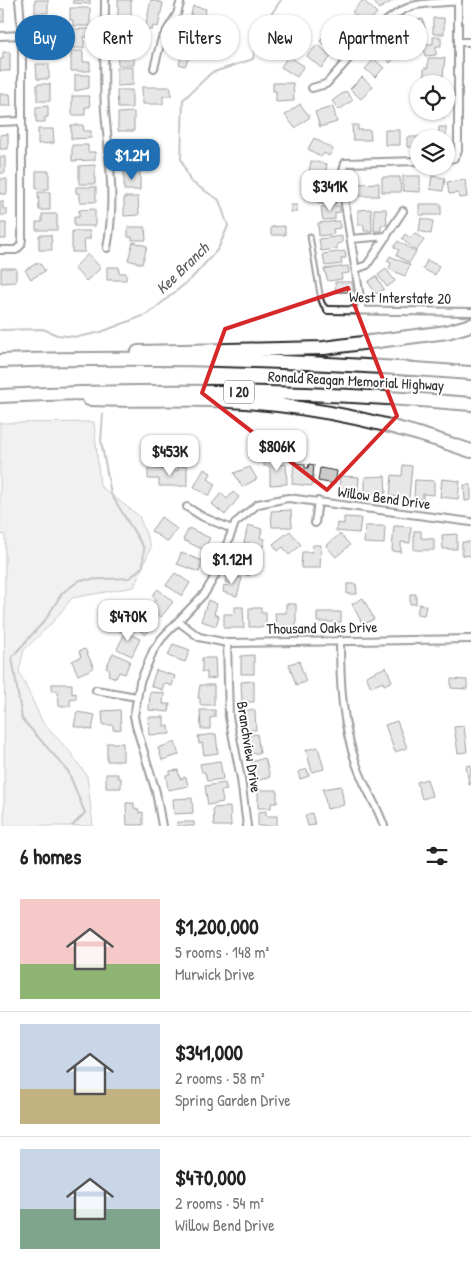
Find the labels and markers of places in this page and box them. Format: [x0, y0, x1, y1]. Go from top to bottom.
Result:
pin: $1.2M [97, 138, 167, 181]
pin: $341K [295, 170, 365, 212]
pin: $806K [242, 430, 312, 472]
pin: $453K [135, 434, 205, 477]
pin: $1.12M [191, 542, 273, 585]
pin: $470K [93, 600, 163, 642]

